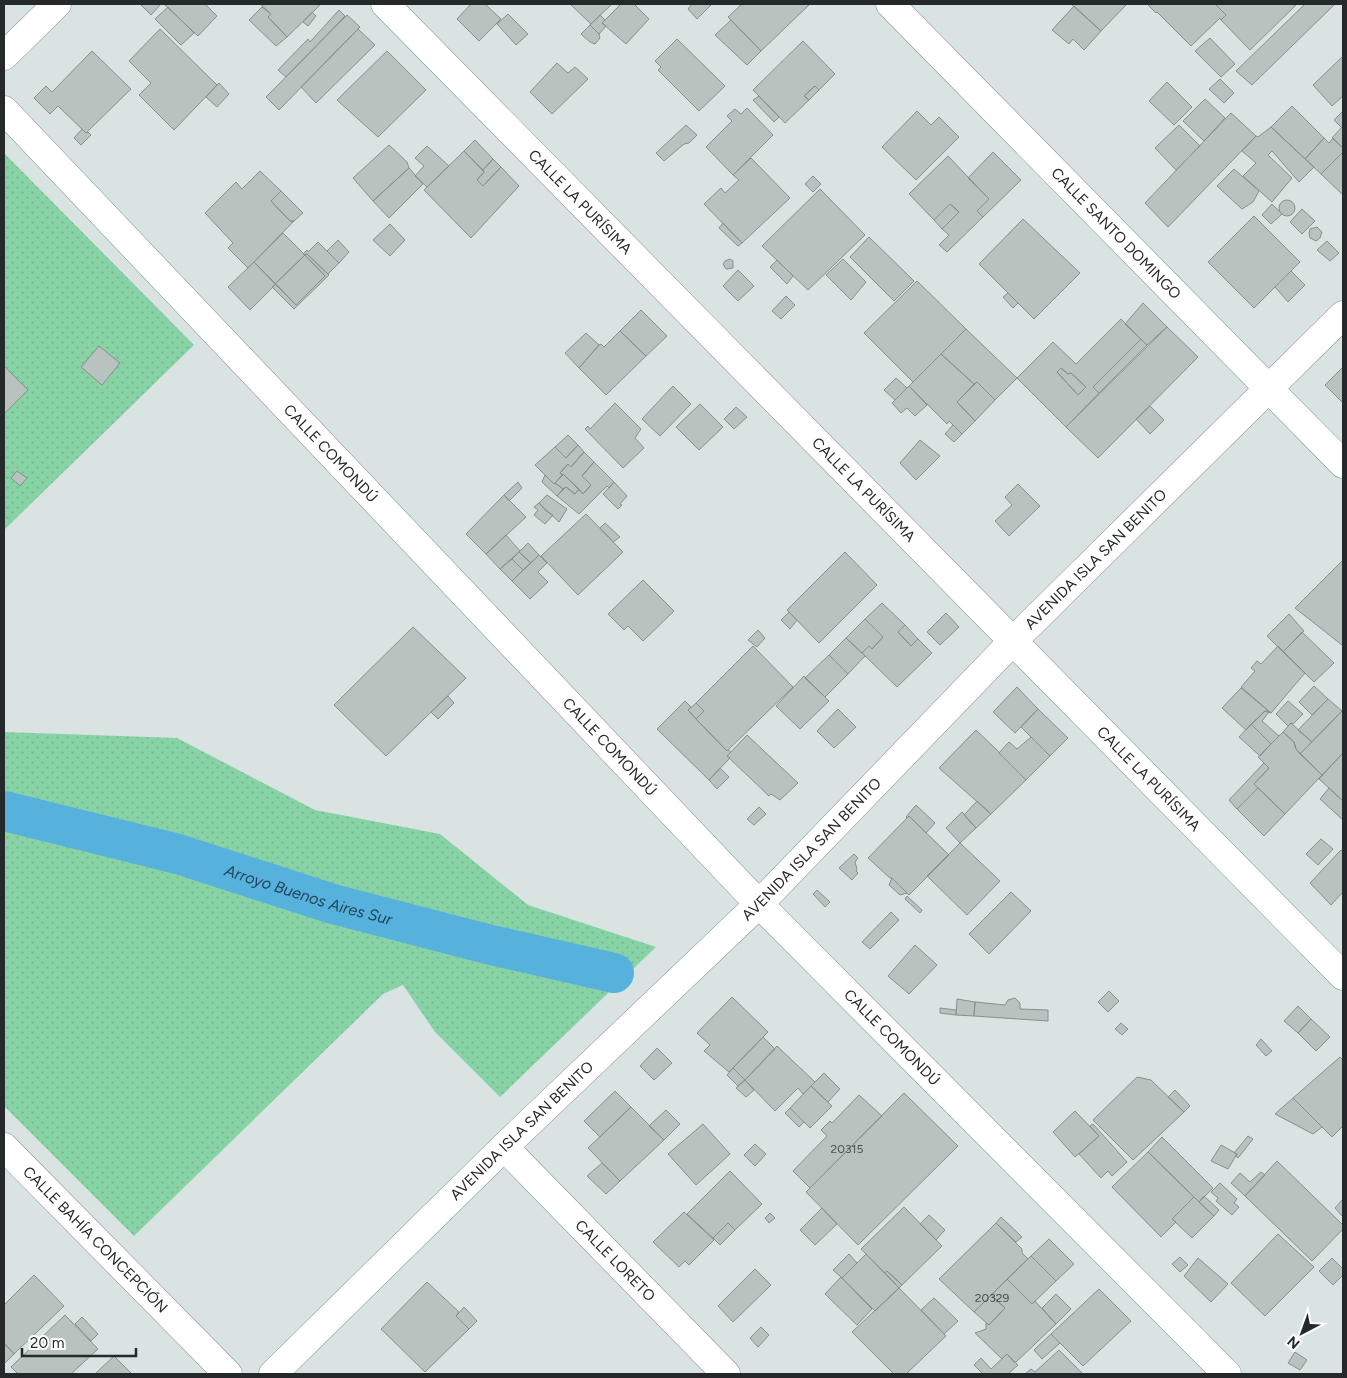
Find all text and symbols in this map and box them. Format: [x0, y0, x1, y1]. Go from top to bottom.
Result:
street label: CALLE LA PURÍSIMA [525, 146, 636, 258]
street label: CALLE SANTO DOMINGO [1047, 164, 1185, 303]
street label: CALLE COMONDÚ [280, 401, 381, 506]
street label: CALLE LA PURÍSIMA [808, 434, 919, 546]
street label: AVENIDA ISLA SAN BENITO [1021, 485, 1170, 633]
street label: CALLE COMONDÚ [559, 694, 661, 800]
street label: CALLE LA PURÍSIMA [1093, 723, 1204, 835]
street label: AVENIDA ISLA SAN BENITO [738, 774, 885, 924]
water label: Arroyo Buenos Aires Sur [221, 860, 395, 929]
street label: CALLE COMONDÚ [840, 986, 944, 1089]
street label: AVENIDA ISLA SAN BENITO [446, 1058, 597, 1204]
house number: 20315 [831, 1142, 863, 1156]
street label: CALLE BAHÍA CONCEPCIÓN [19, 1163, 171, 1316]
street label: CALLE LORETO [571, 1216, 659, 1305]
house number: 20329 [975, 1291, 1009, 1305]
north arrow [1277, 1308, 1327, 1358]
scale bar [22, 1326, 136, 1358]
text: N [1284, 1332, 1303, 1352]
text: 20 m [30, 1334, 64, 1352]

